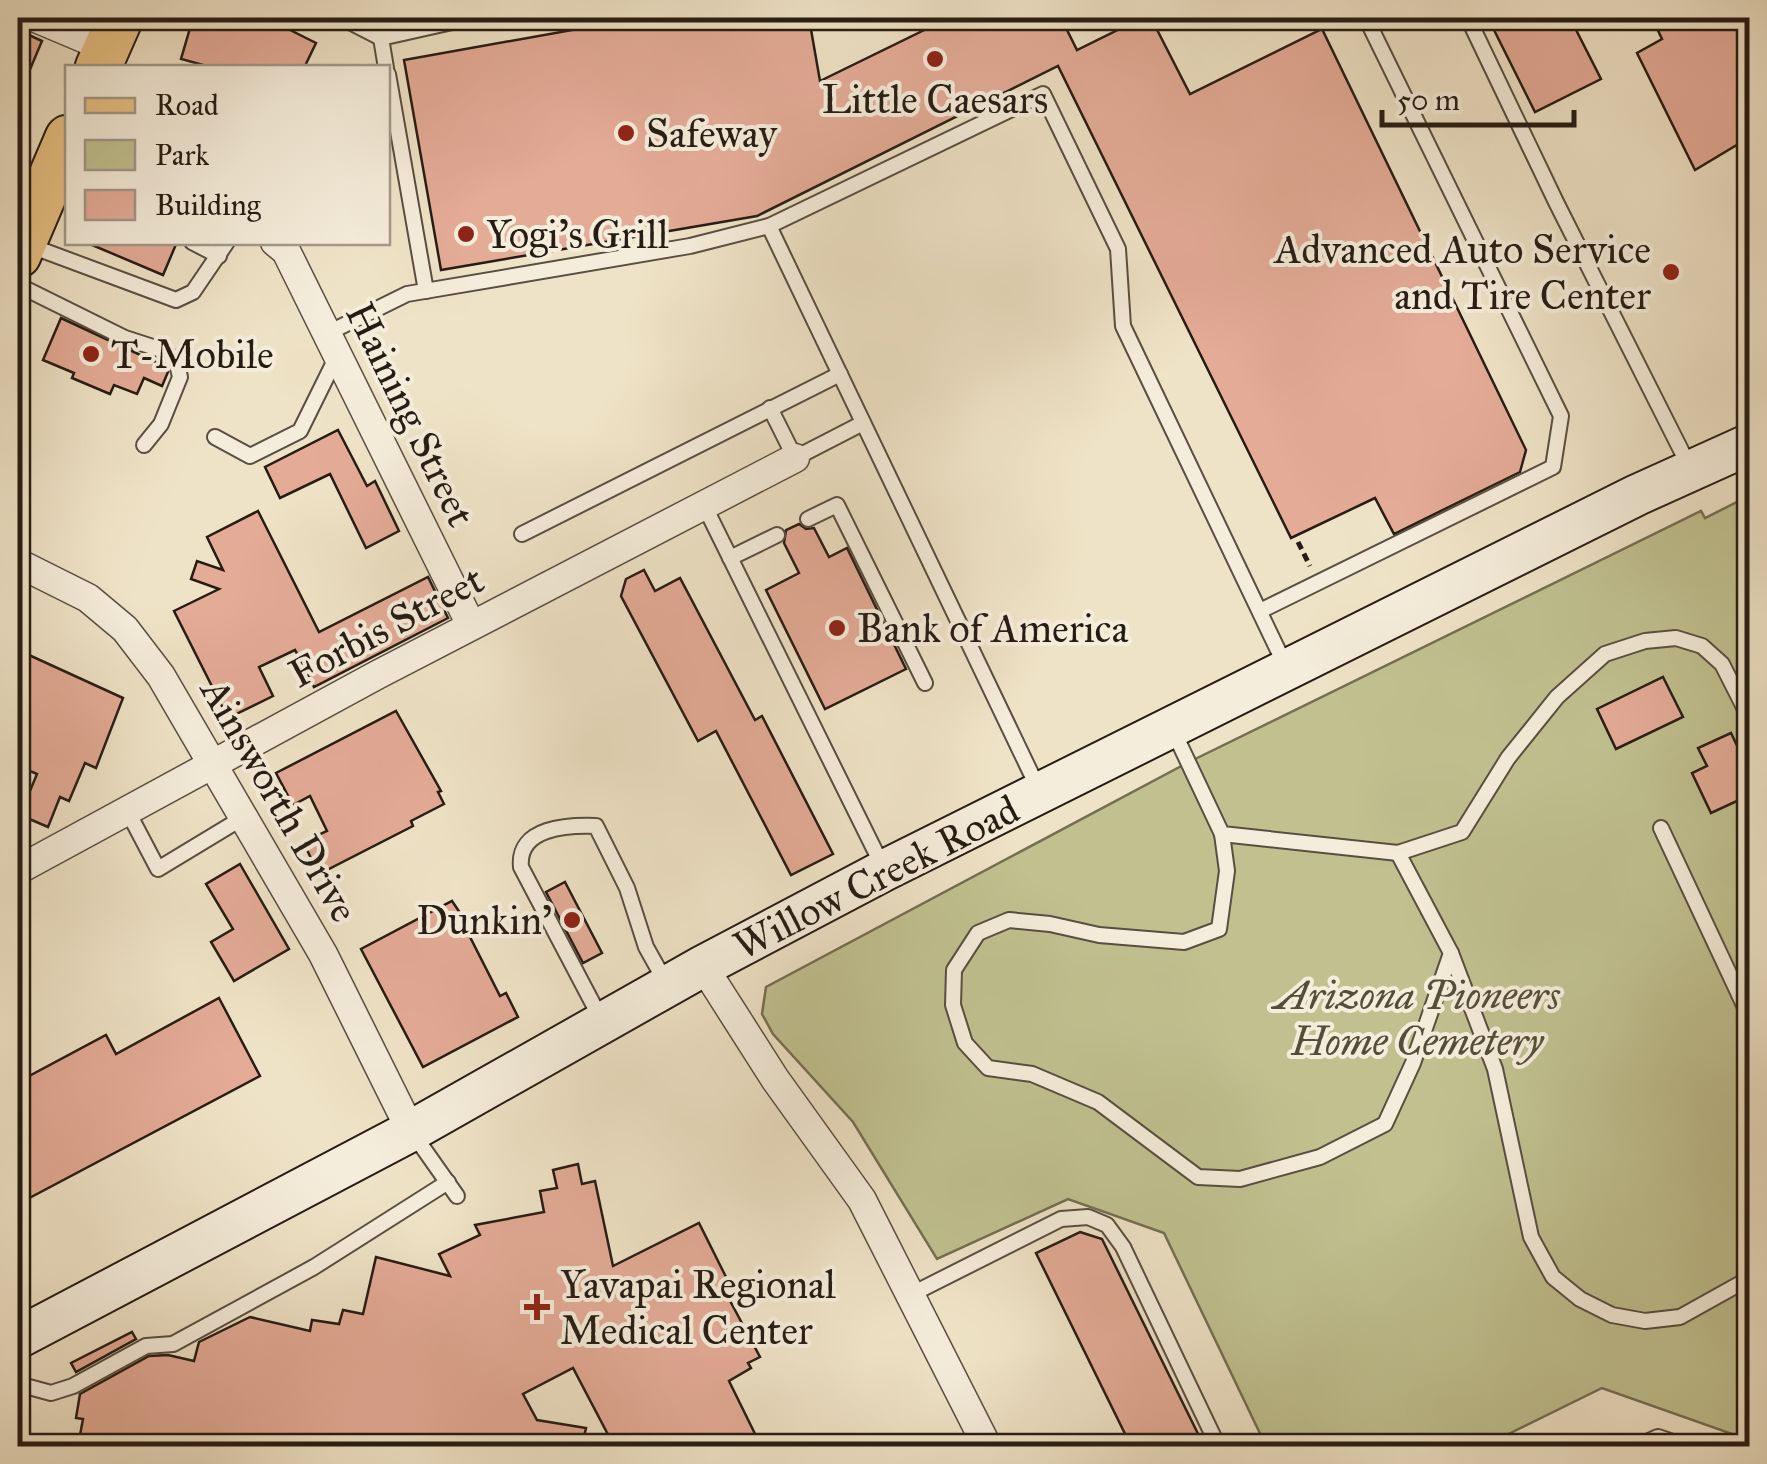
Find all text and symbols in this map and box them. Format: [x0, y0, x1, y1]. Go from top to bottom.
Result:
marker: Little Caesars [924, 48, 946, 70]
legend [65, 65, 390, 245]
scale bar [1382, 65, 1574, 127]
place label: Little Caesars [822, 75, 1048, 124]
text: 50 m [1397, 82, 1460, 118]
text: Road [155, 87, 219, 123]
place label: Safeway [646, 109, 778, 158]
marker: Safeway [615, 122, 637, 144]
text: Park [155, 137, 209, 173]
text: Building [155, 187, 262, 223]
place label: Yogi's Grill [486, 210, 669, 259]
marker: Yogi's Grill [455, 223, 477, 245]
place label: Advanced Auto Service and Tire Center [1273, 225, 1651, 320]
marker: Advanced Auto Service and Tire Center [1660, 261, 1682, 283]
street label: Haining Street [335, 294, 486, 534]
place label: T-Mobile [111, 330, 274, 379]
marker: T-Mobile [80, 343, 102, 365]
street label: Forbis Street [281, 555, 492, 698]
place label: Bank of America [857, 604, 1128, 653]
marker: Bank of America [826, 617, 848, 639]
street label: Ainsworth Drive [189, 668, 369, 931]
street label: Willow Creek Road [726, 785, 1027, 970]
place label: Dunkin' [416, 896, 552, 945]
marker: Dunkin' [561, 909, 583, 931]
park label: Arizona Pioneers Home Cemetery [1270, 971, 1561, 1066]
place label: Yavapai Regional Medical Center [560, 1260, 836, 1355]
marker: Yavapai Regional Medical Center [524, 1294, 550, 1320]

